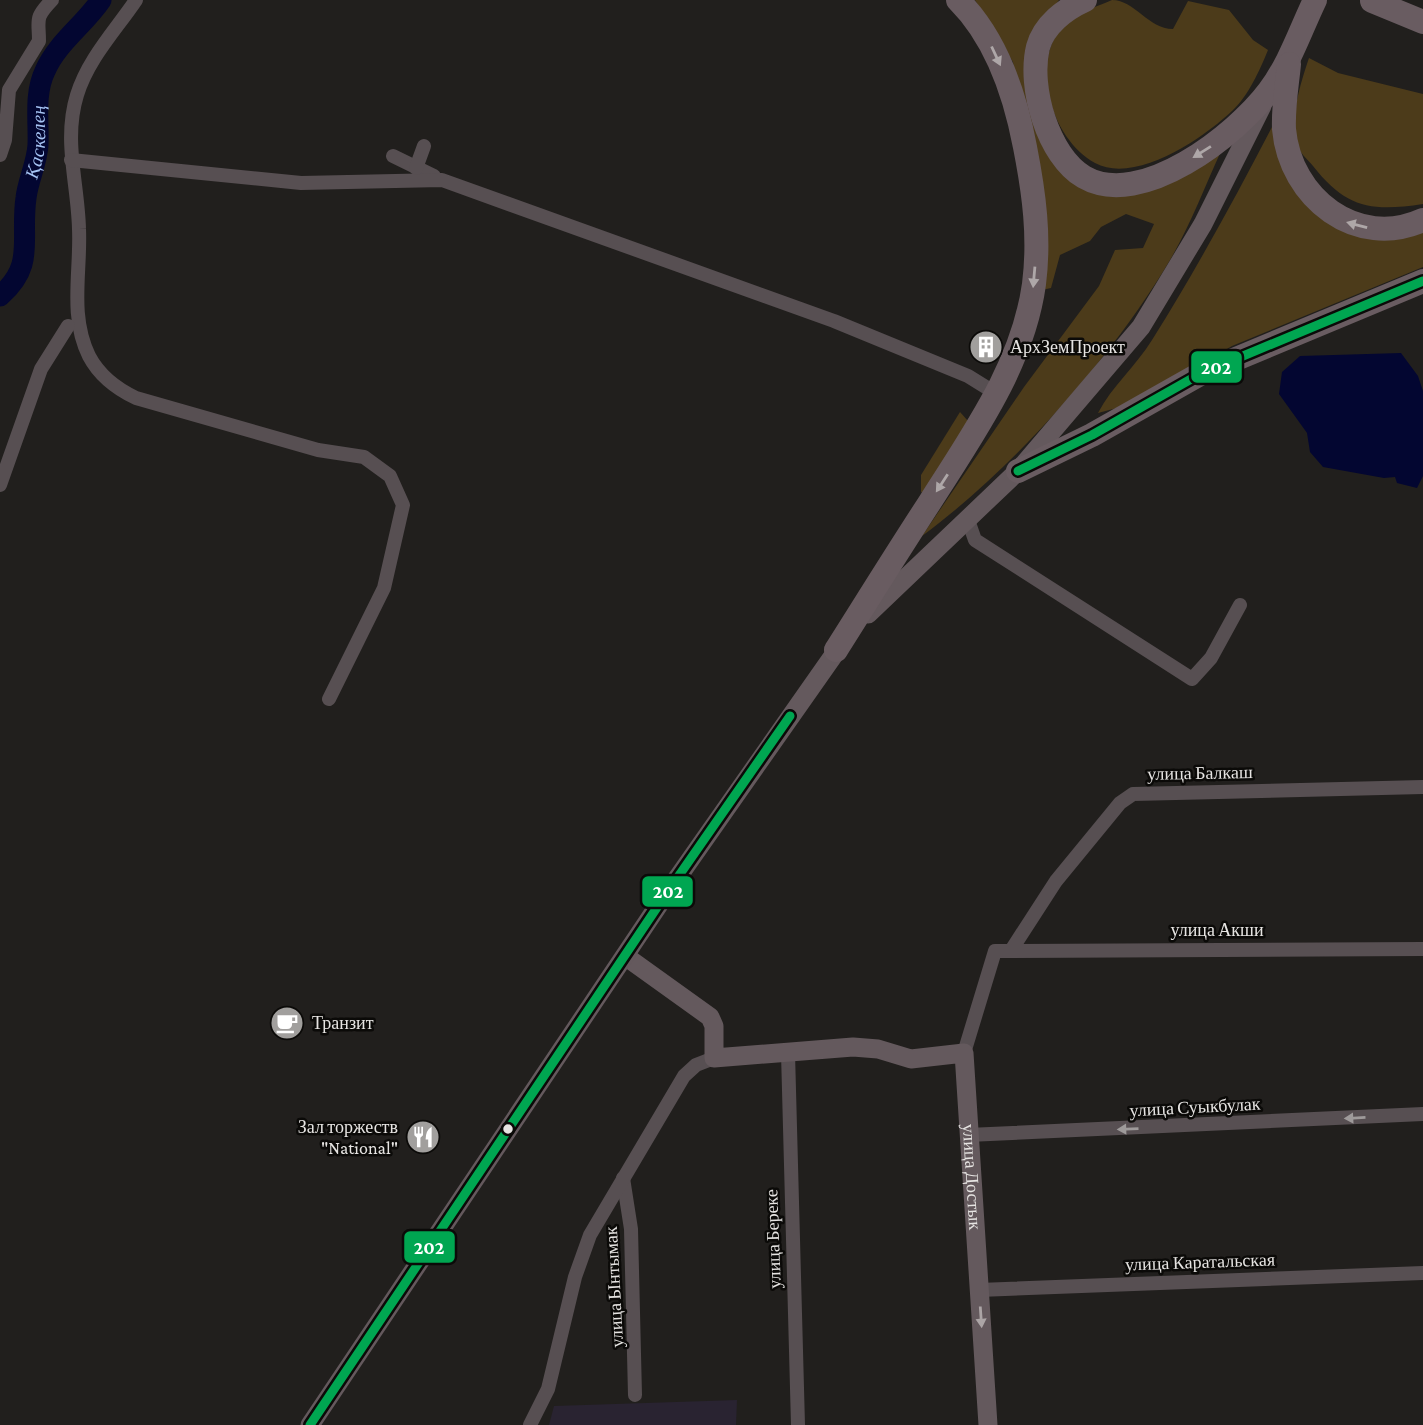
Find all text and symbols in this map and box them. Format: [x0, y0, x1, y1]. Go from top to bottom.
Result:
one-way arrow [990, 46, 1002, 66]
water label: Қаскелең [20, 105, 49, 182]
one-way arrow [1192, 145, 1212, 158]
one-way arrow [1346, 219, 1368, 230]
one-way arrow [1028, 266, 1039, 288]
building icon: АрхЗемПроект [967, 328, 1005, 366]
place label: АрхЗемПроект [1010, 337, 1125, 357]
line badge: 202 [1190, 350, 1243, 384]
text: 202 [1201, 357, 1232, 378]
one-way arrow [935, 473, 948, 492]
street label: улица Балкаш [1147, 762, 1253, 784]
line badge: 202 [641, 875, 694, 908]
text: 202 [653, 881, 684, 902]
street label: улица Акши [1170, 920, 1264, 940]
cafe icon: Транзит [268, 1004, 306, 1042]
place label: Транзит [312, 1013, 374, 1033]
street label: улица Суыкбулак [1129, 1094, 1261, 1120]
one-way arrow [1344, 1112, 1366, 1123]
place label: Зал торжеств "National" [298, 1117, 398, 1158]
restaurant icon: Зал торжеств "National" [404, 1118, 442, 1156]
unlabelled marker [501, 1122, 515, 1136]
street label: улица Достык [959, 1123, 985, 1231]
one-way arrow [1116, 1124, 1138, 1135]
street label: улица Береке [761, 1189, 785, 1289]
street label: улица Ынтымак [601, 1226, 627, 1348]
line badge: 202 [403, 1230, 456, 1264]
text: 202 [414, 1237, 445, 1258]
street label: улица Каратальская [1125, 1249, 1275, 1275]
one-way arrow [975, 1306, 986, 1328]

